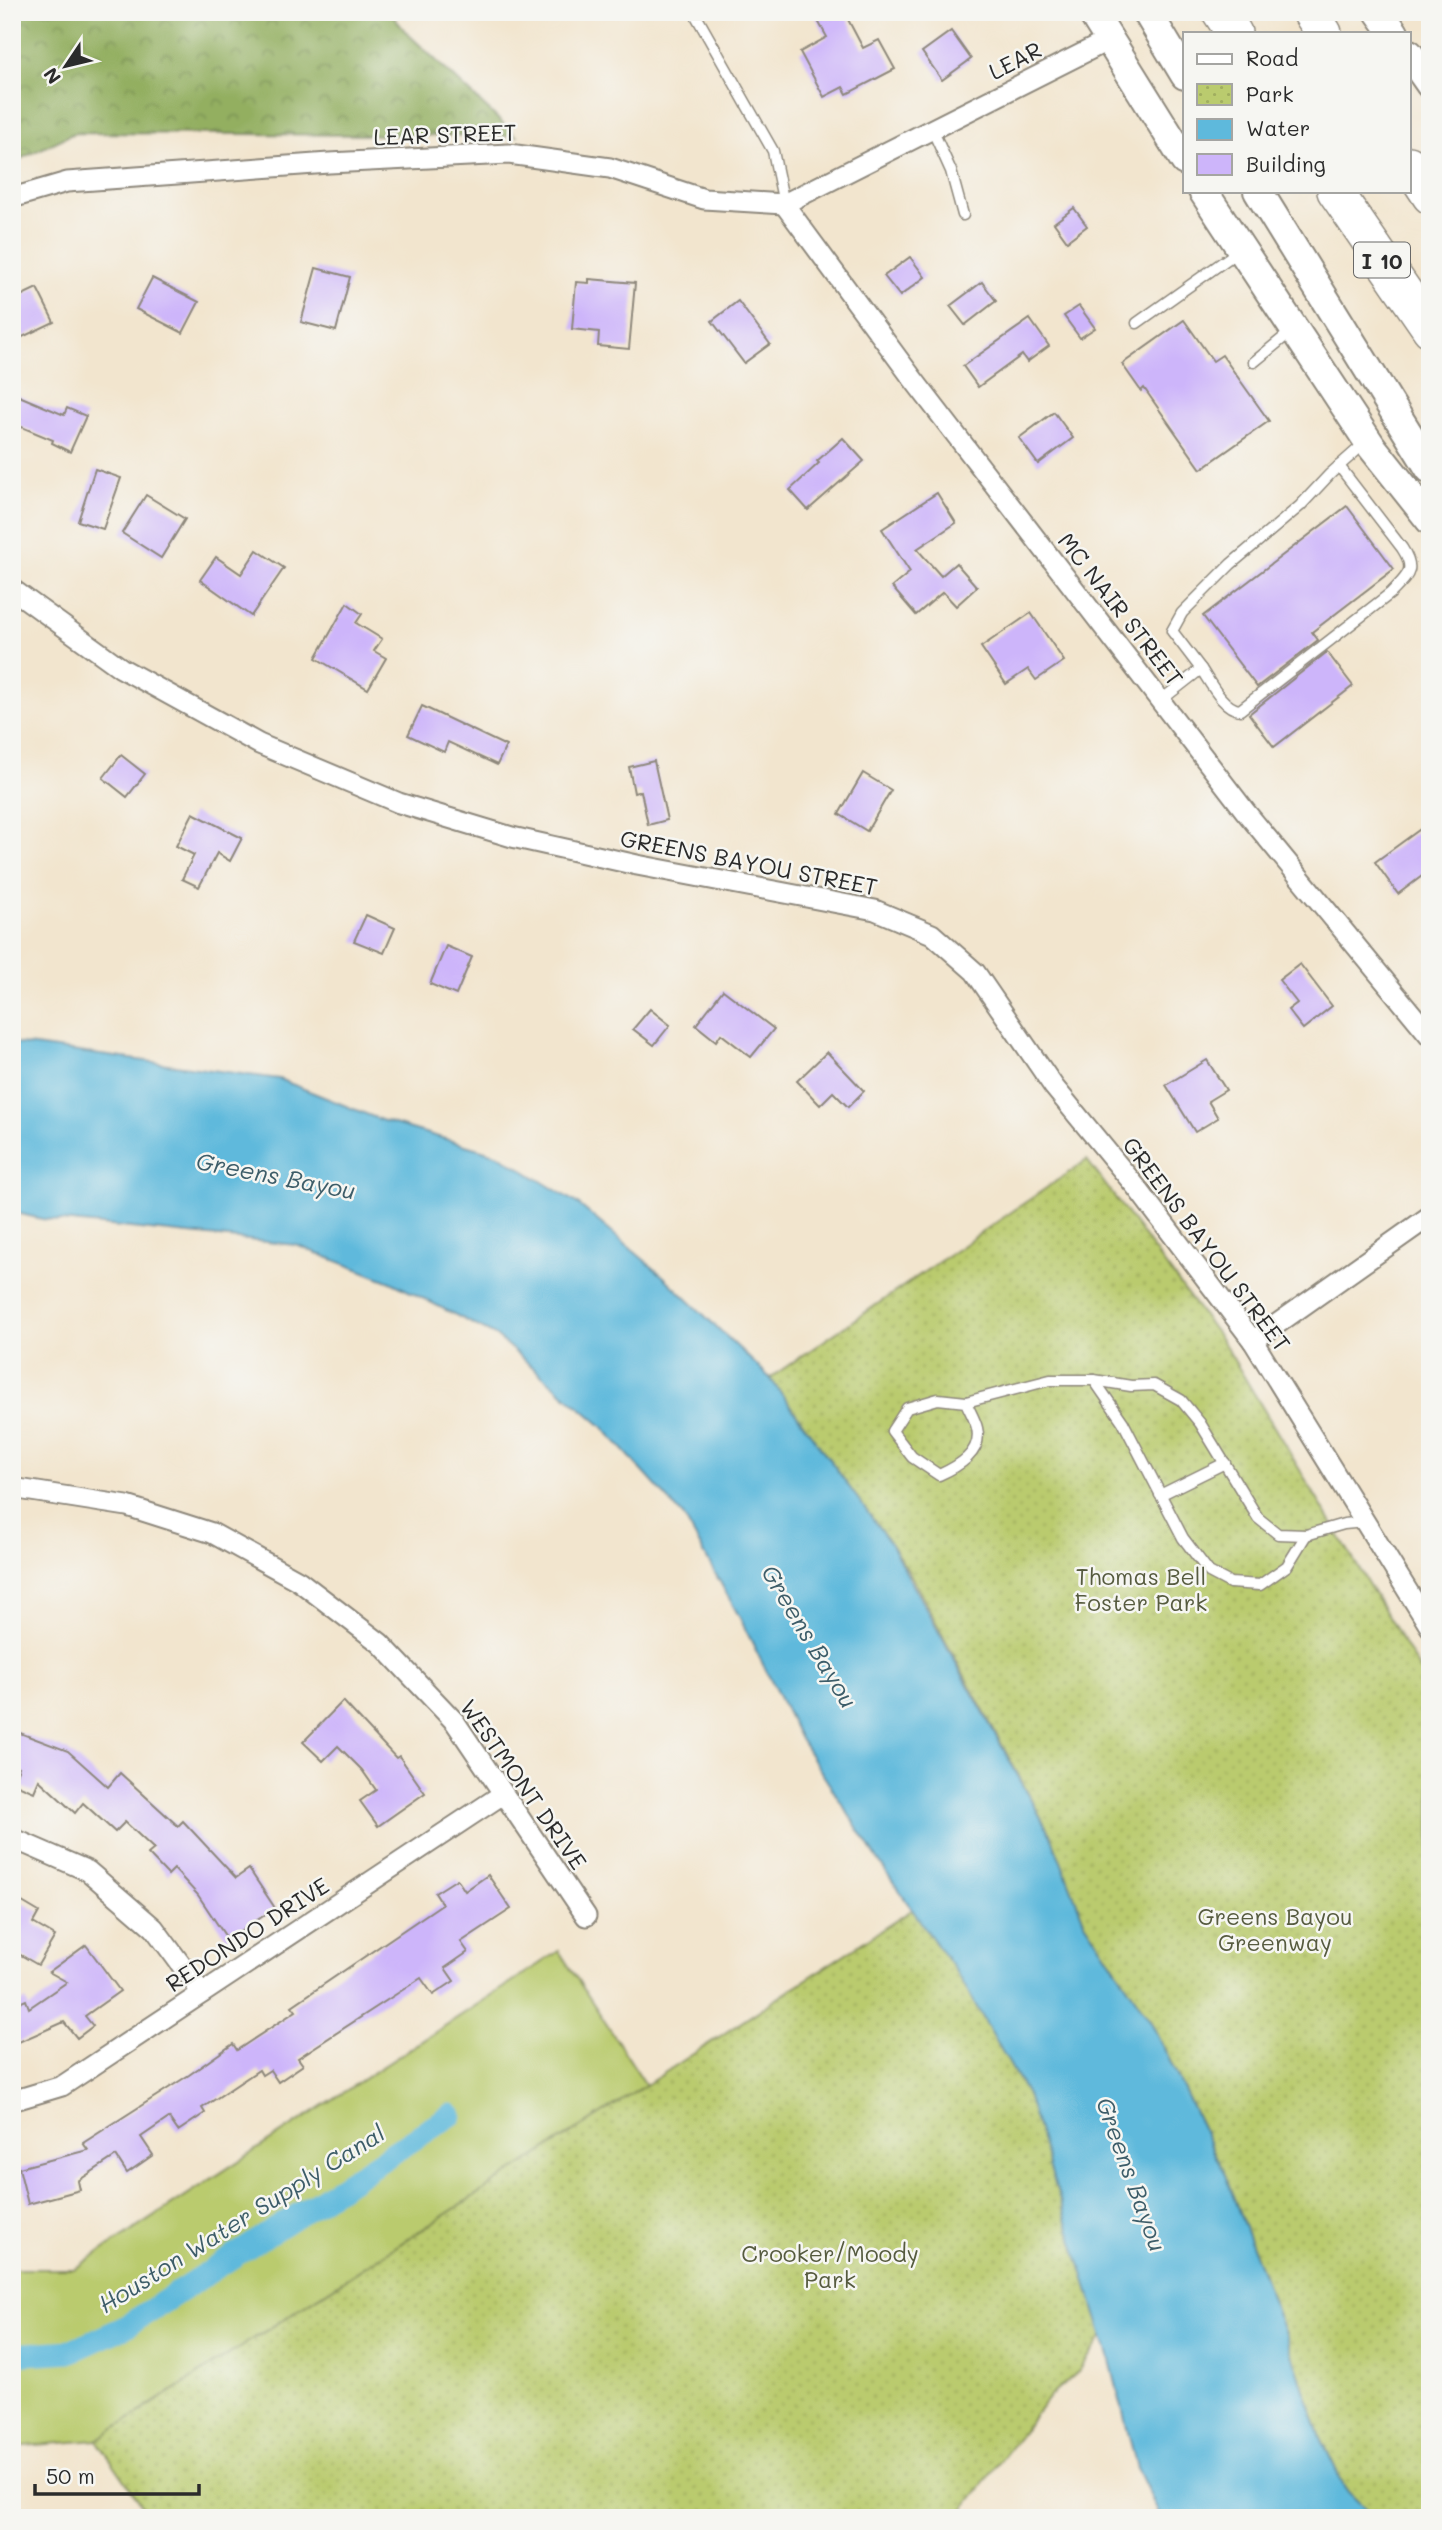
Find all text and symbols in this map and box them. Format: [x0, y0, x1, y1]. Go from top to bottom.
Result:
north arrow [32, 32, 102, 102]
legend [1183, 32, 1410, 192]
street label: LEAR [983, 34, 1047, 86]
text: Road [1246, 44, 1298, 71]
text: N [37, 63, 66, 89]
text: Park [1246, 80, 1294, 107]
text: Water [1246, 114, 1310, 141]
street label: LEAR STREET [373, 117, 517, 151]
text: Building [1246, 150, 1326, 177]
road number: I 10 [1354, 243, 1410, 278]
street label: MC NAIR STREET [1052, 526, 1190, 692]
street label: GREENS BAYOU STREET [618, 822, 880, 902]
street label: GREENS BAYOU STREET [1116, 1131, 1298, 1357]
water label: Greens Bayou [194, 1144, 358, 1206]
water label: Greens Bayou [755, 1559, 865, 1713]
park label: Thomas Bell Foster Park [1074, 1561, 1208, 1617]
street label: WESTMONT DRIVE [454, 1693, 594, 1875]
street label: REDONDO DRIVE [160, 1870, 334, 1998]
park label: Greens Bayou Greenway [1197, 1901, 1353, 1957]
water label: Greens Bayou [1090, 2093, 1174, 2255]
water label: Houston Water Supply Canal [92, 2117, 390, 2319]
park label: Crooker/Moody Park [741, 2238, 919, 2294]
scale bar [35, 2453, 200, 2497]
text: 50 m [46, 2462, 95, 2489]

